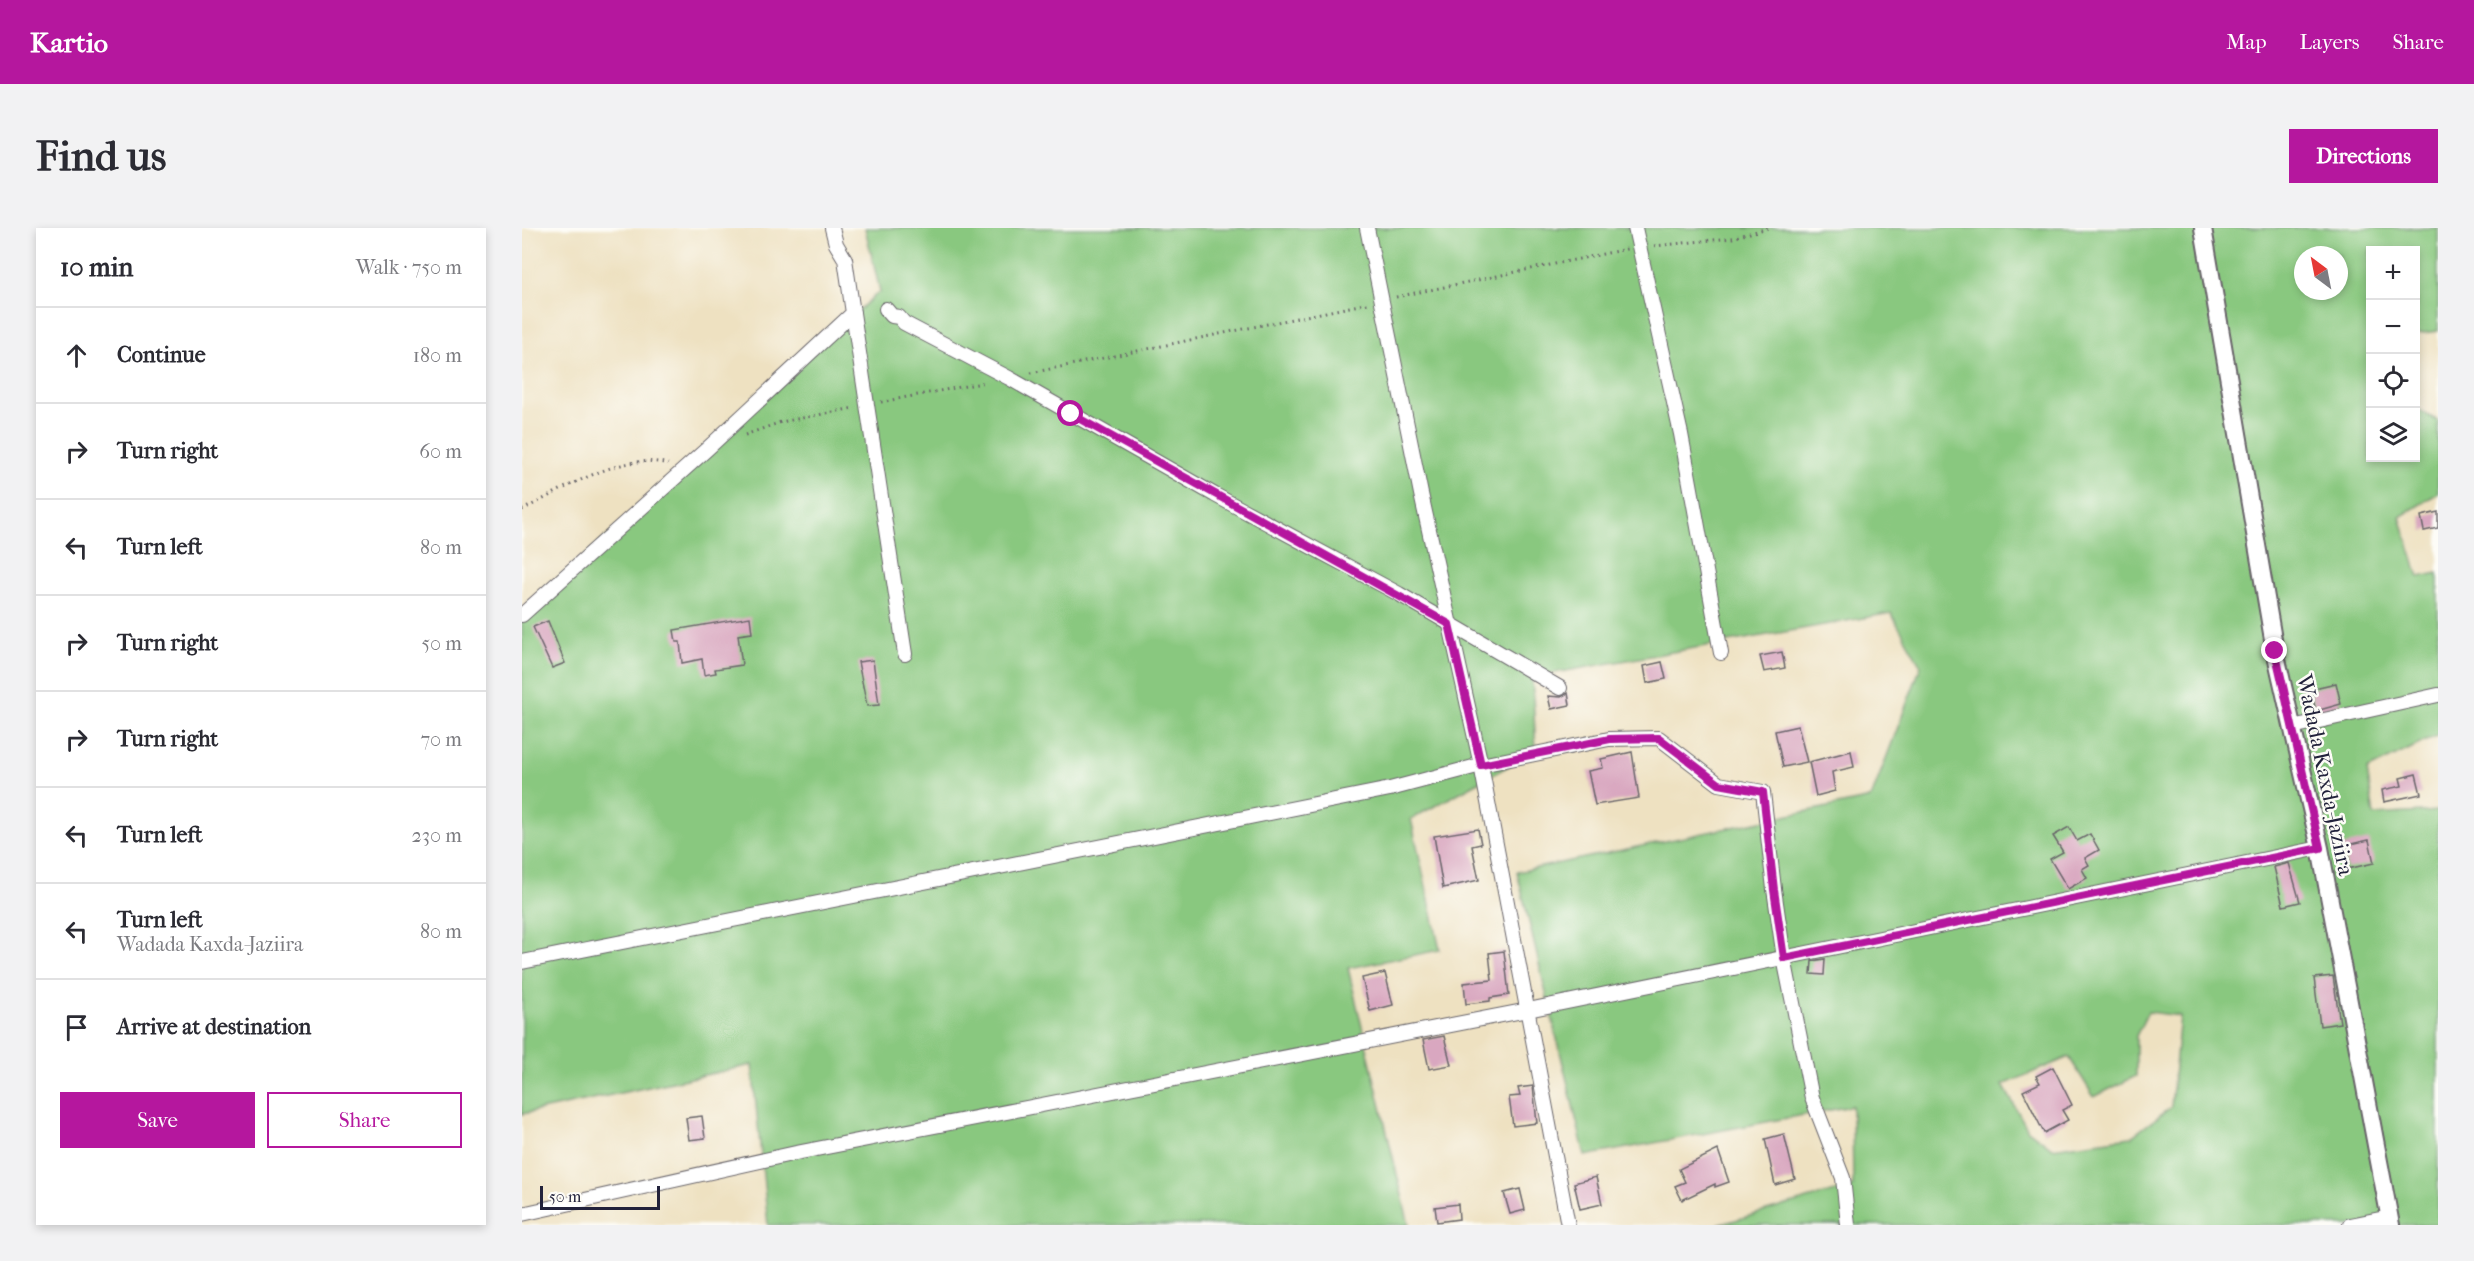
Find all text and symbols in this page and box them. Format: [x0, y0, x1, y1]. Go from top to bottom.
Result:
text: Kartio [30, 26, 108, 59]
text: Map [2226, 30, 2267, 54]
text: Layers [2300, 30, 2359, 54]
text: Share [2392, 30, 2444, 54]
button: Directions [2289, 129, 2438, 183]
text: Find us [36, 132, 166, 181]
north arrow [2294, 246, 2348, 300]
map controls [2366, 246, 2420, 462]
button: + [2366, 246, 2420, 300]
text: 10 min [60, 252, 133, 283]
text: Walk · 750 m [356, 256, 462, 279]
button: − [2366, 300, 2420, 354]
icon: ahead [60, 339, 93, 372]
text: Continue [117, 342, 206, 368]
text: 180 m [413, 344, 462, 367]
button: locate [2366, 354, 2420, 408]
route start [1057, 400, 1083, 426]
button: layers [2366, 408, 2420, 462]
icon: right [60, 435, 93, 468]
text: Turn right [117, 438, 218, 464]
text: 60 m [419, 440, 462, 463]
icon: left [60, 531, 93, 564]
text: Turn left [117, 534, 203, 560]
text: 80 m [420, 536, 462, 559]
icon: right [60, 627, 93, 660]
text: Turn right [117, 630, 218, 656]
text: 50 m [421, 632, 462, 655]
route end [2261, 637, 2287, 663]
street label: Wadada Kaxda-Jaziira [2291, 671, 2359, 879]
icon: right [60, 723, 93, 756]
text: Turn right [117, 726, 218, 752]
text: 70 m [420, 728, 462, 751]
icon: left [60, 819, 93, 852]
text: Turn left [117, 822, 203, 848]
text: 230 m [412, 824, 462, 847]
text: Turn left [117, 907, 203, 933]
icon: left [60, 915, 93, 948]
text: 80 m [420, 920, 462, 943]
text: Wadada Kaxda-Jaziira [117, 933, 303, 956]
icon: arrive [60, 1011, 93, 1044]
text: Arrive at destination [117, 1014, 311, 1040]
button: Save [60, 1092, 255, 1148]
button: Share [267, 1092, 462, 1148]
scale bar [540, 1183, 660, 1210]
text: 50 m [549, 1187, 581, 1206]

